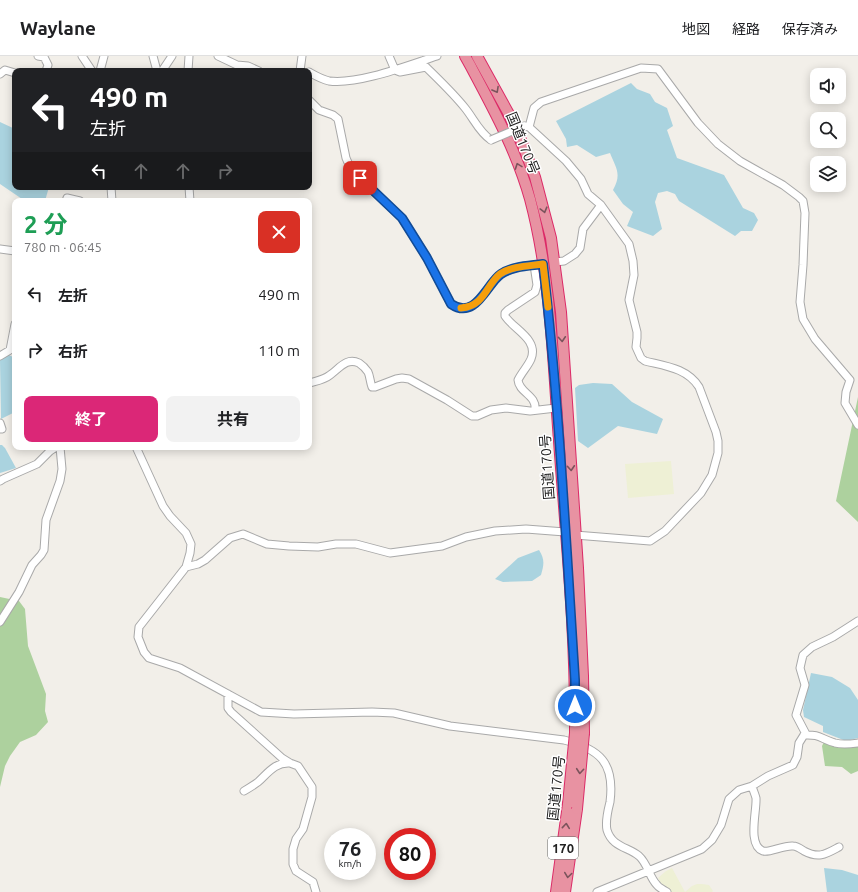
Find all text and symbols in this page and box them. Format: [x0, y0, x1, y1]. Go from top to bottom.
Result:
text: Waylane [20, 17, 96, 39]
text: 地図 [682, 21, 710, 37]
text: 経路 [732, 21, 760, 37]
text: 保存済み [782, 21, 838, 37]
map controls [810, 68, 846, 192]
button: sound [810, 68, 846, 104]
text: 490 m [90, 81, 168, 112]
icon: left [24, 84, 76, 136]
one-way arrow [491, 86, 498, 93]
street label: 国道170号 [503, 110, 543, 176]
button: search [810, 112, 846, 148]
text: 左折 [90, 118, 126, 138]
button: layers [810, 156, 846, 192]
icon: left [88, 160, 110, 182]
icon: ahead [130, 160, 152, 182]
icon: ahead [172, 160, 194, 182]
icon: right [214, 160, 236, 182]
pin [343, 161, 377, 195]
one-way arrow [515, 163, 523, 170]
icon: arrive [349, 167, 371, 189]
one-way arrow [539, 206, 548, 213]
text: 2 分 [24, 211, 67, 238]
button: close [258, 211, 300, 253]
text: 780 m · 06:45 [24, 240, 102, 254]
icon: left [24, 283, 46, 305]
text: 490 m [258, 286, 300, 303]
text: 左折 [58, 287, 88, 304]
one-way arrow [558, 336, 567, 342]
icon: right [24, 339, 46, 361]
text: 110 m [258, 342, 300, 359]
text: 右折 [58, 343, 88, 360]
button: 終了 [24, 396, 158, 442]
button: 共有 [166, 396, 300, 442]
street label: 国道170号 [537, 434, 557, 500]
one-way arrow [566, 465, 575, 471]
position arrow [554, 685, 596, 727]
street label: 国道170号 [545, 754, 567, 822]
one-way arrow [576, 768, 585, 774]
one-way arrow [561, 823, 570, 829]
speed limit sign: 80 [384, 828, 436, 880]
text: 76 [339, 837, 361, 860]
road number: 170 [548, 837, 578, 859]
text: km/h [338, 858, 362, 869]
one-way arrow [564, 872, 573, 878]

